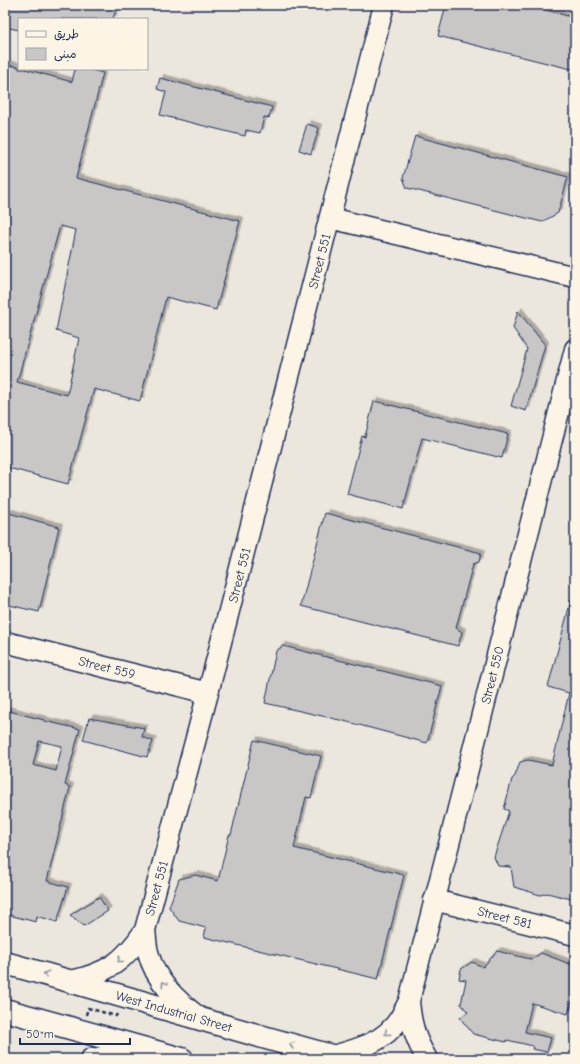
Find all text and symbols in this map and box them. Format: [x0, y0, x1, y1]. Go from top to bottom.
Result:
legend [18, 18, 148, 70]
text: طريق [54, 27, 79, 41]
text: مبنى [54, 47, 77, 62]
street label: Street 551 [305, 232, 334, 290]
street label: Street 551 [225, 546, 254, 604]
street label: Street 550 [478, 645, 507, 706]
street label: Street 559 [77, 653, 137, 682]
street label: Street 551 [142, 859, 171, 917]
street label: Street 581 [476, 903, 534, 932]
one-way arrow [117, 955, 124, 962]
one-way arrow [43, 970, 50, 979]
one-way arrow [162, 982, 169, 989]
street label: West Industrial Street [114, 988, 235, 1036]
scale bar [20, 1020, 130, 1046]
text: 50 m [26, 1027, 54, 1041]
one-way arrow [384, 1028, 391, 1035]
one-way arrow [289, 1041, 296, 1050]

